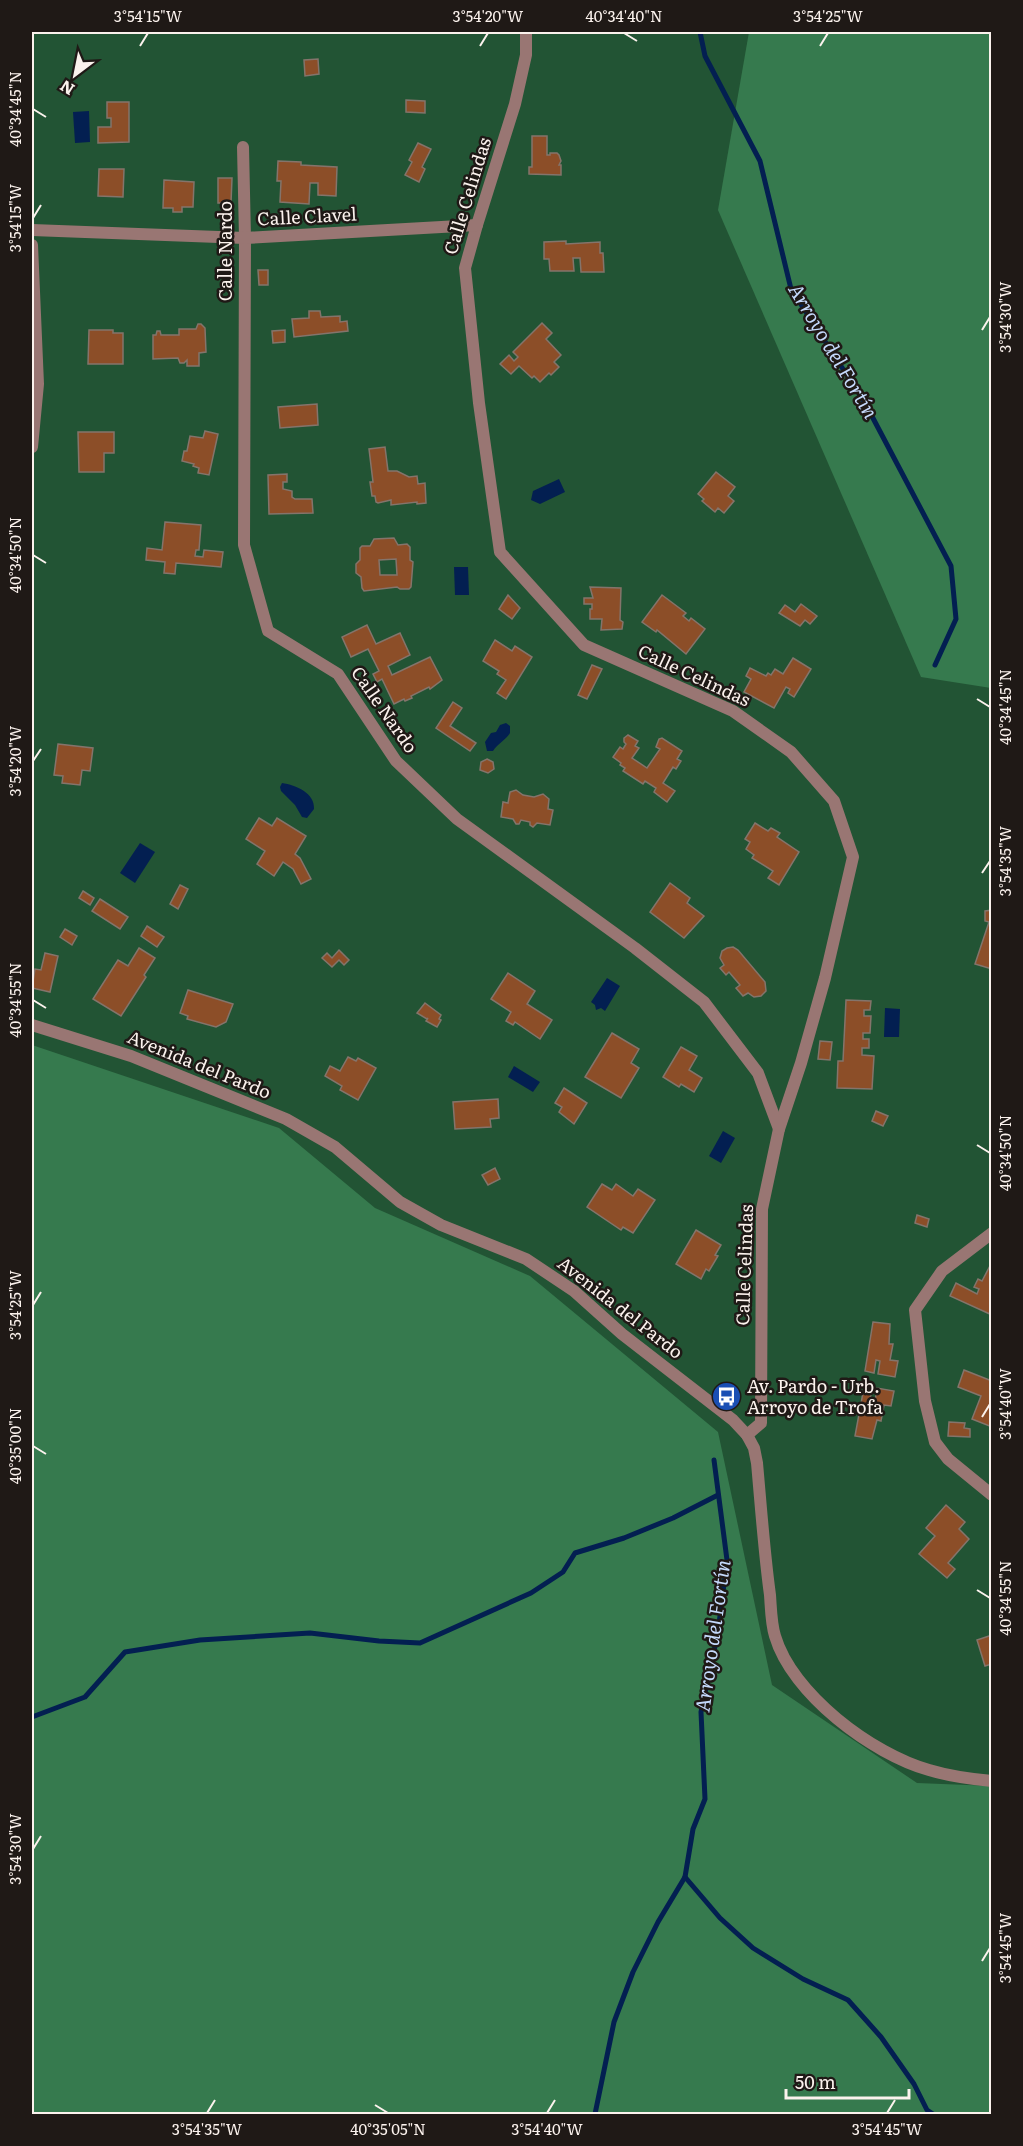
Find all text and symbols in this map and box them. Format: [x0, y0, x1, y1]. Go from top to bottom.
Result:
text: 3°54'15"W [114, 4, 183, 27]
text: 3°54'20"W [453, 4, 524, 27]
text: 40°34'40"N [586, 4, 662, 27]
text: 3°54'25"W [793, 4, 864, 27]
north arrow [45, 45, 105, 105]
text: 40°34'45"N [3, 71, 26, 147]
text: N [54, 75, 79, 102]
street label: Calle Celindas [436, 134, 497, 257]
text: 3°54'15"W [3, 183, 26, 252]
street label: Calle Clavel [256, 199, 357, 232]
street label: Calle Nardo [211, 201, 238, 301]
water label: Arroyo del Fortín [782, 276, 887, 424]
text: 3°54'30"W [993, 281, 1016, 353]
text: 40°34'50"N [3, 517, 26, 593]
street label: Calle Celindas [634, 637, 755, 712]
street label: Calle Nardo [345, 660, 425, 758]
text: 40°34'45"N [993, 669, 1016, 745]
text: 3°54'20"W [3, 725, 26, 796]
text: 3°54'35"W [993, 825, 1016, 896]
text: 40°34'55"N [3, 962, 26, 1038]
street label: Avenida del Pardo [124, 1022, 275, 1105]
text: 40°34'50"N [993, 1115, 1016, 1191]
street label: Calle Celindas [728, 1204, 759, 1326]
street label: Avenida del Pardo [552, 1249, 689, 1365]
text: 3°54'25"W [3, 1269, 26, 1340]
text: 3°54'40"W [993, 1368, 1016, 1440]
place label: Av. Pardo - Urb. Arroyo de Trofa [747, 1372, 883, 1420]
bus stop icon: Av. Pardo - Urb. Arroyo de Trofa [710, 1381, 742, 1413]
text: 40°35'00"N [3, 1408, 26, 1484]
water label: Arroyo del Fortín [685, 1558, 737, 1714]
text: 40°34'55"N [993, 1560, 1016, 1636]
text: 3°54'30"W [3, 1813, 26, 1885]
text: 3°54'45"W [993, 1912, 1016, 1983]
scale bar [786, 2062, 909, 2100]
text: 50 m [795, 2068, 836, 2095]
text: 3°54'35"W [172, 2117, 243, 2140]
text: 40°35'05"N [350, 2117, 426, 2140]
text: 3°54'40"W [511, 2117, 583, 2140]
text: 3°54'45"W [852, 2117, 923, 2140]

